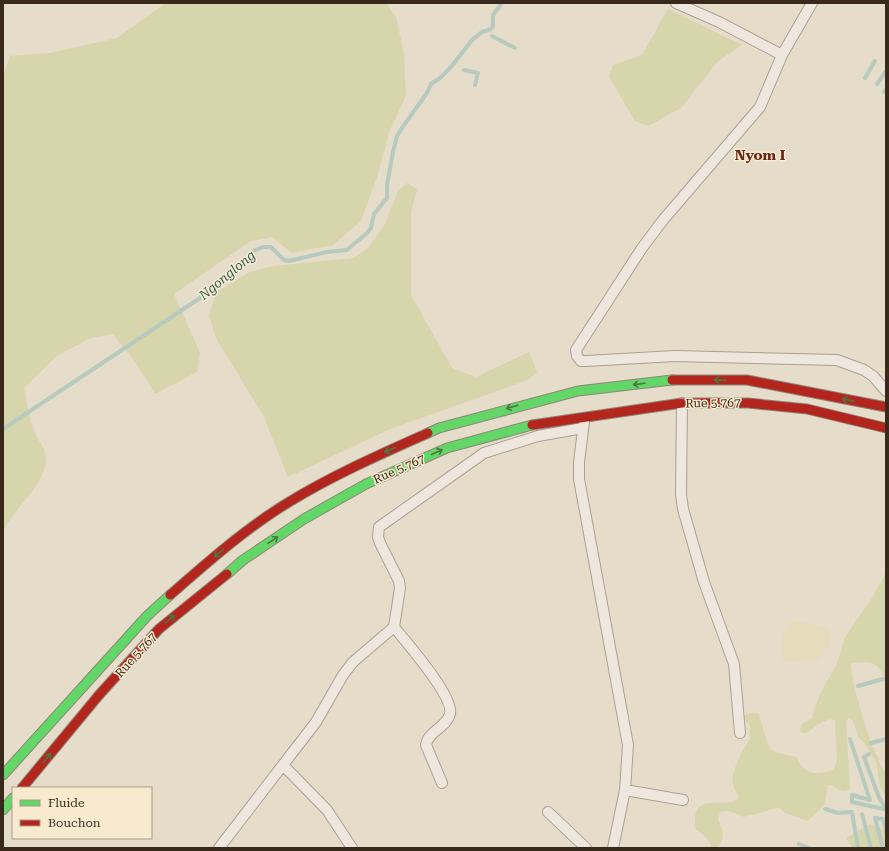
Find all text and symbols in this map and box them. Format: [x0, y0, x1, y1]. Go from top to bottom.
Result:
district label: Nyom I [735, 147, 786, 163]
water label: Ngonglong [195, 247, 258, 303]
one-way arrow [714, 376, 727, 384]
one-way arrow [633, 380, 646, 388]
street label: Rue 5.767 [685, 396, 741, 410]
one-way arrow [842, 396, 855, 404]
one-way arrow [506, 404, 519, 411]
one-way arrow [384, 447, 396, 454]
one-way arrow [430, 448, 442, 455]
street label: Rue 5.767 [371, 451, 427, 487]
one-way arrow [267, 536, 278, 544]
one-way arrow [213, 548, 224, 557]
one-way arrow [165, 615, 176, 624]
street label: Rue 5.767 [112, 630, 160, 680]
one-way arrow [42, 753, 51, 763]
legend [12, 787, 152, 839]
text: Fluide [48, 796, 85, 810]
text: Bouchon [48, 816, 101, 830]

